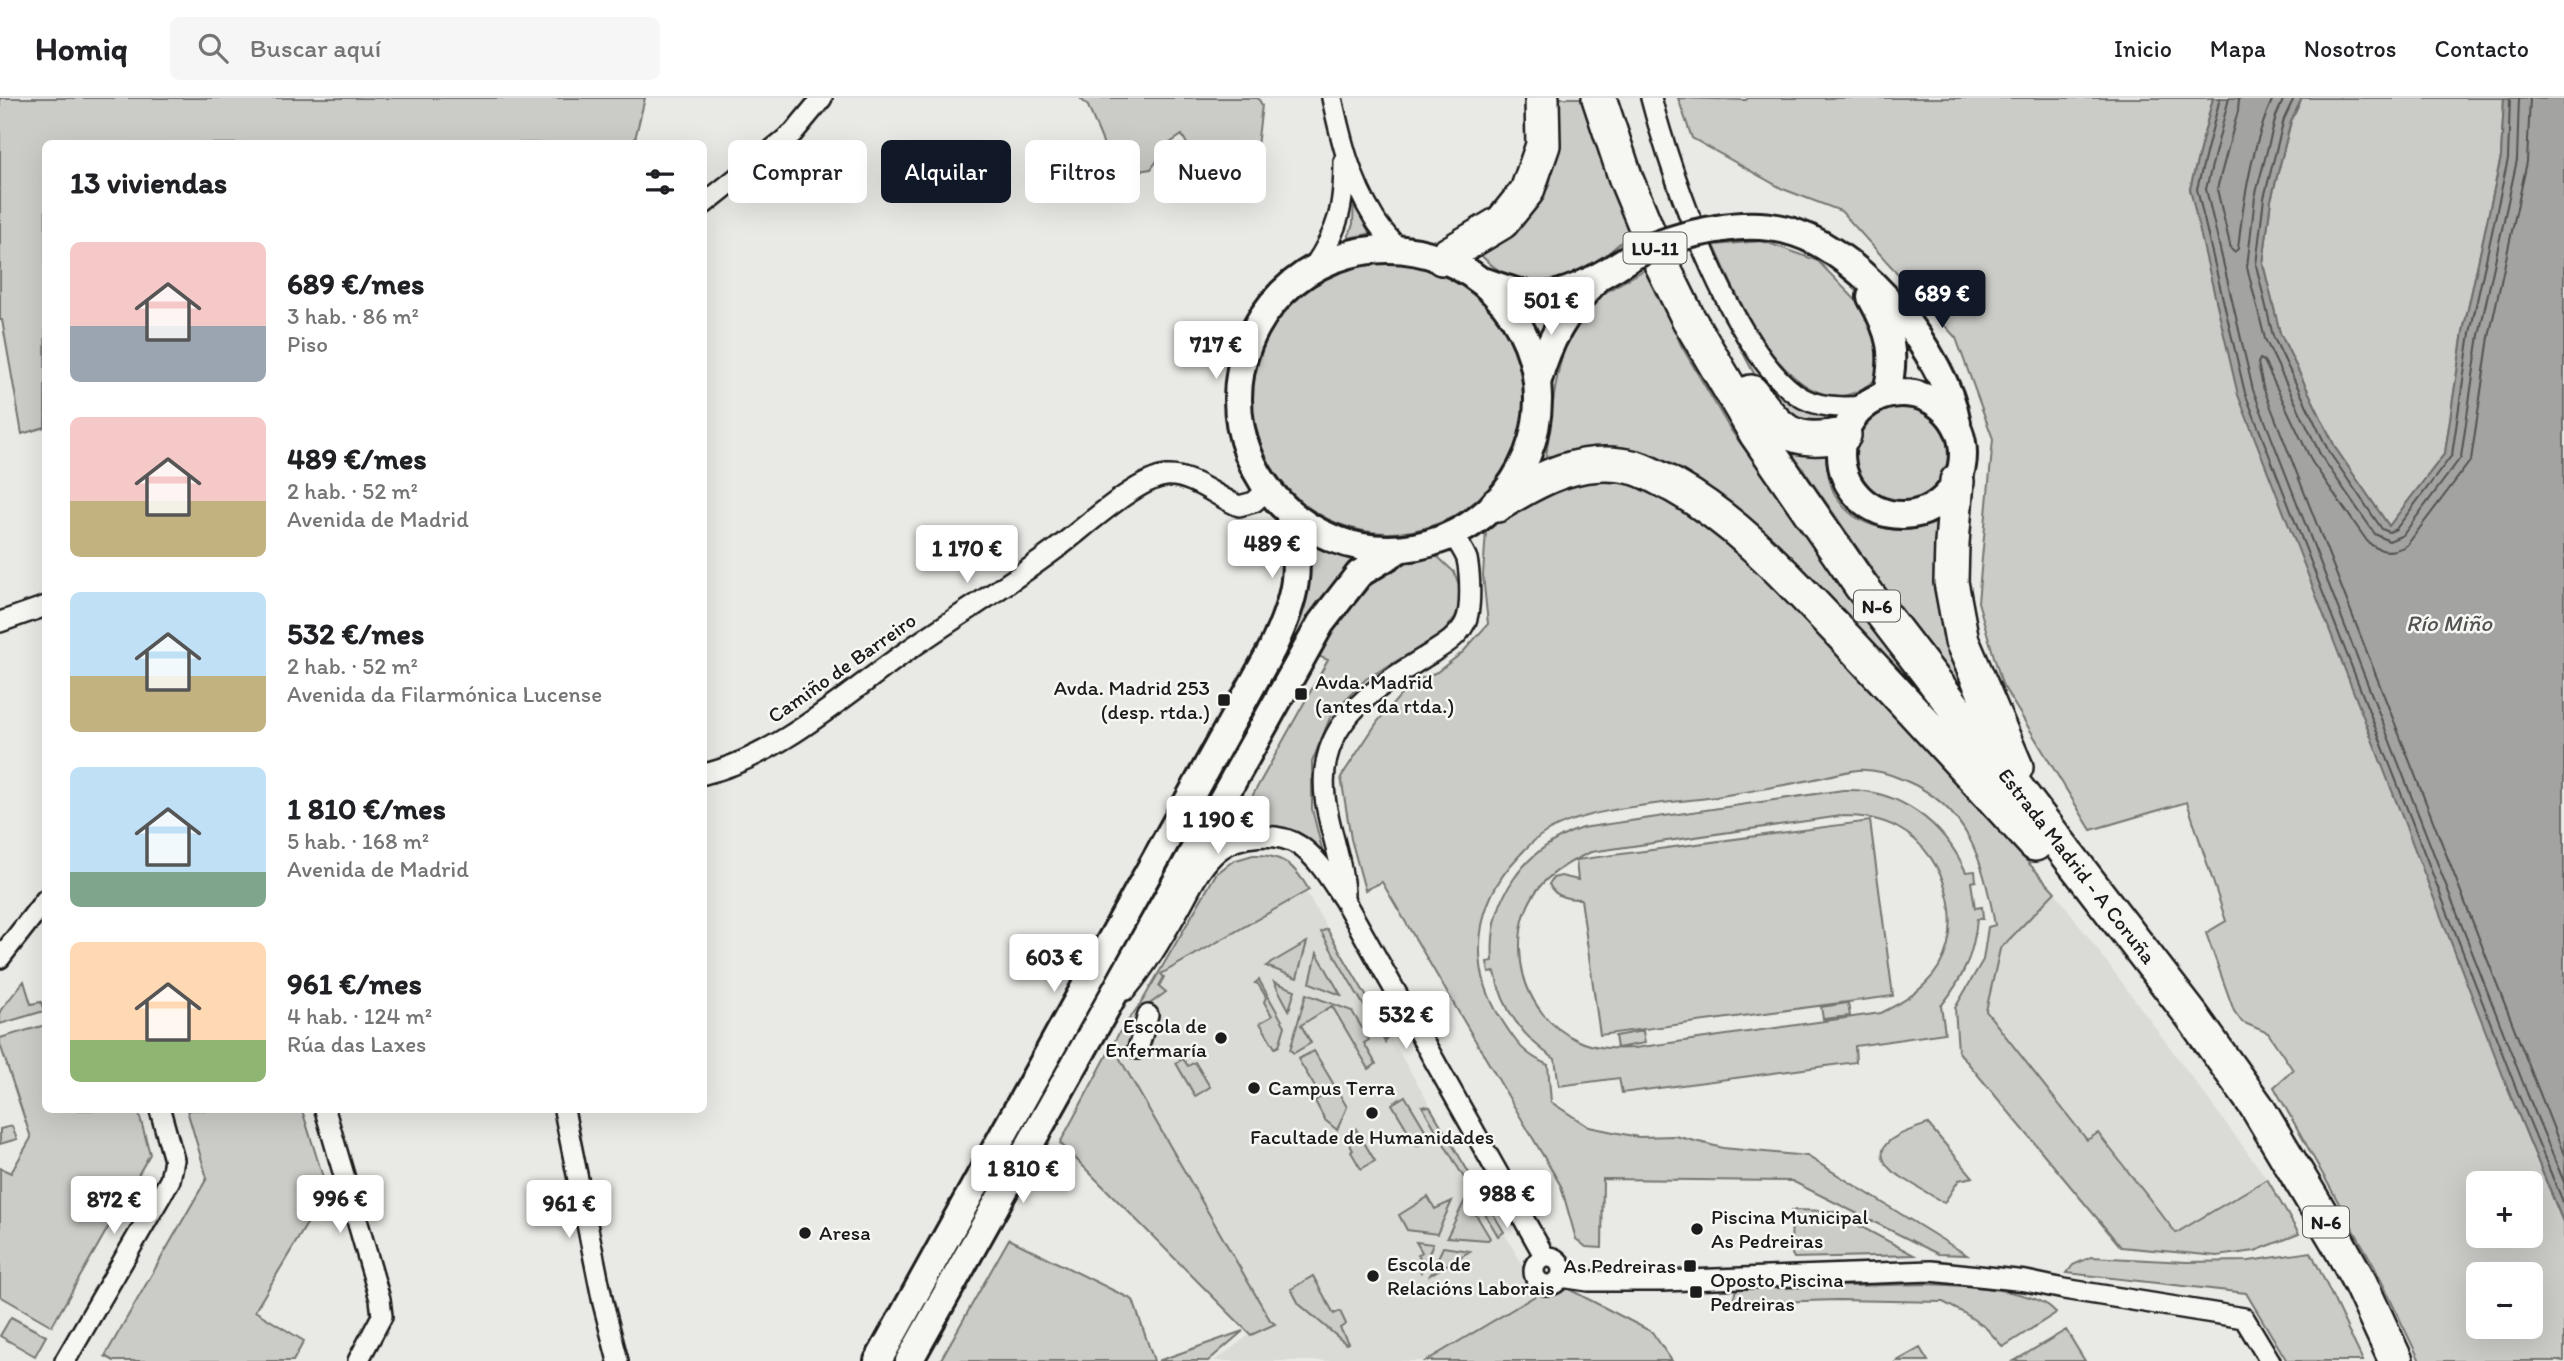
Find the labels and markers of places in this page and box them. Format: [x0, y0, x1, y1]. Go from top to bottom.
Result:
pin: 689 € [1893, 271, 1991, 330]
pin: 501 € [1502, 278, 1600, 337]
pin: 717 € [1167, 322, 1265, 381]
pin: 489 € [1223, 520, 1321, 580]
pin: 1 170 € [902, 526, 1032, 585]
place label: Avda. Madrid (antes da rtda.) [1315, 669, 1454, 718]
place label: Avda. Madrid 253 (desp. rtda.) [1054, 675, 1210, 724]
marker: Avda. Madrid (antes da rtda.) [1293, 686, 1309, 702]
marker: Avda. Madrid 253 (desp. rtda.) [1216, 692, 1232, 708]
pin: 1 190 € [1153, 796, 1283, 856]
pin: 603 € [1005, 934, 1103, 994]
pin: 532 € [1357, 992, 1455, 1051]
place label: Escola de Enfermaría [1105, 1013, 1207, 1062]
marker: Escola de Enfermaría [1213, 1030, 1229, 1046]
place label: Campus Terra [1268, 1075, 1395, 1100]
marker: Campus Terra [1246, 1080, 1262, 1096]
marker: Facultade de Humanidades [1364, 1105, 1380, 1121]
place label: Facultade de Humanidades [1250, 1124, 1494, 1149]
pin: 1 810 € [958, 1146, 1088, 1205]
pin: 988 € [1458, 1170, 1556, 1230]
pin: 872 € [65, 1176, 163, 1236]
pin: 996 € [291, 1176, 389, 1235]
pin: 961 € [520, 1180, 618, 1240]
place label: Piscina Municipal As Pedreiras [1711, 1204, 1868, 1253]
place label: Aresa [819, 1220, 870, 1245]
marker: Piscina Municipal As Pedreiras [1689, 1221, 1705, 1237]
marker: Aresa [797, 1225, 813, 1241]
place label: Escola de Relacións Laborais [1387, 1251, 1555, 1300]
place label: As Pedreiras [1564, 1253, 1676, 1278]
marker: As Pedreiras [1682, 1258, 1698, 1274]
place label: Oposto Piscina Pedreiras [1710, 1267, 1844, 1316]
marker: Escola de Relacións Laborais [1365, 1268, 1381, 1284]
marker: Oposto Piscina Pedreiras [1688, 1284, 1704, 1300]

